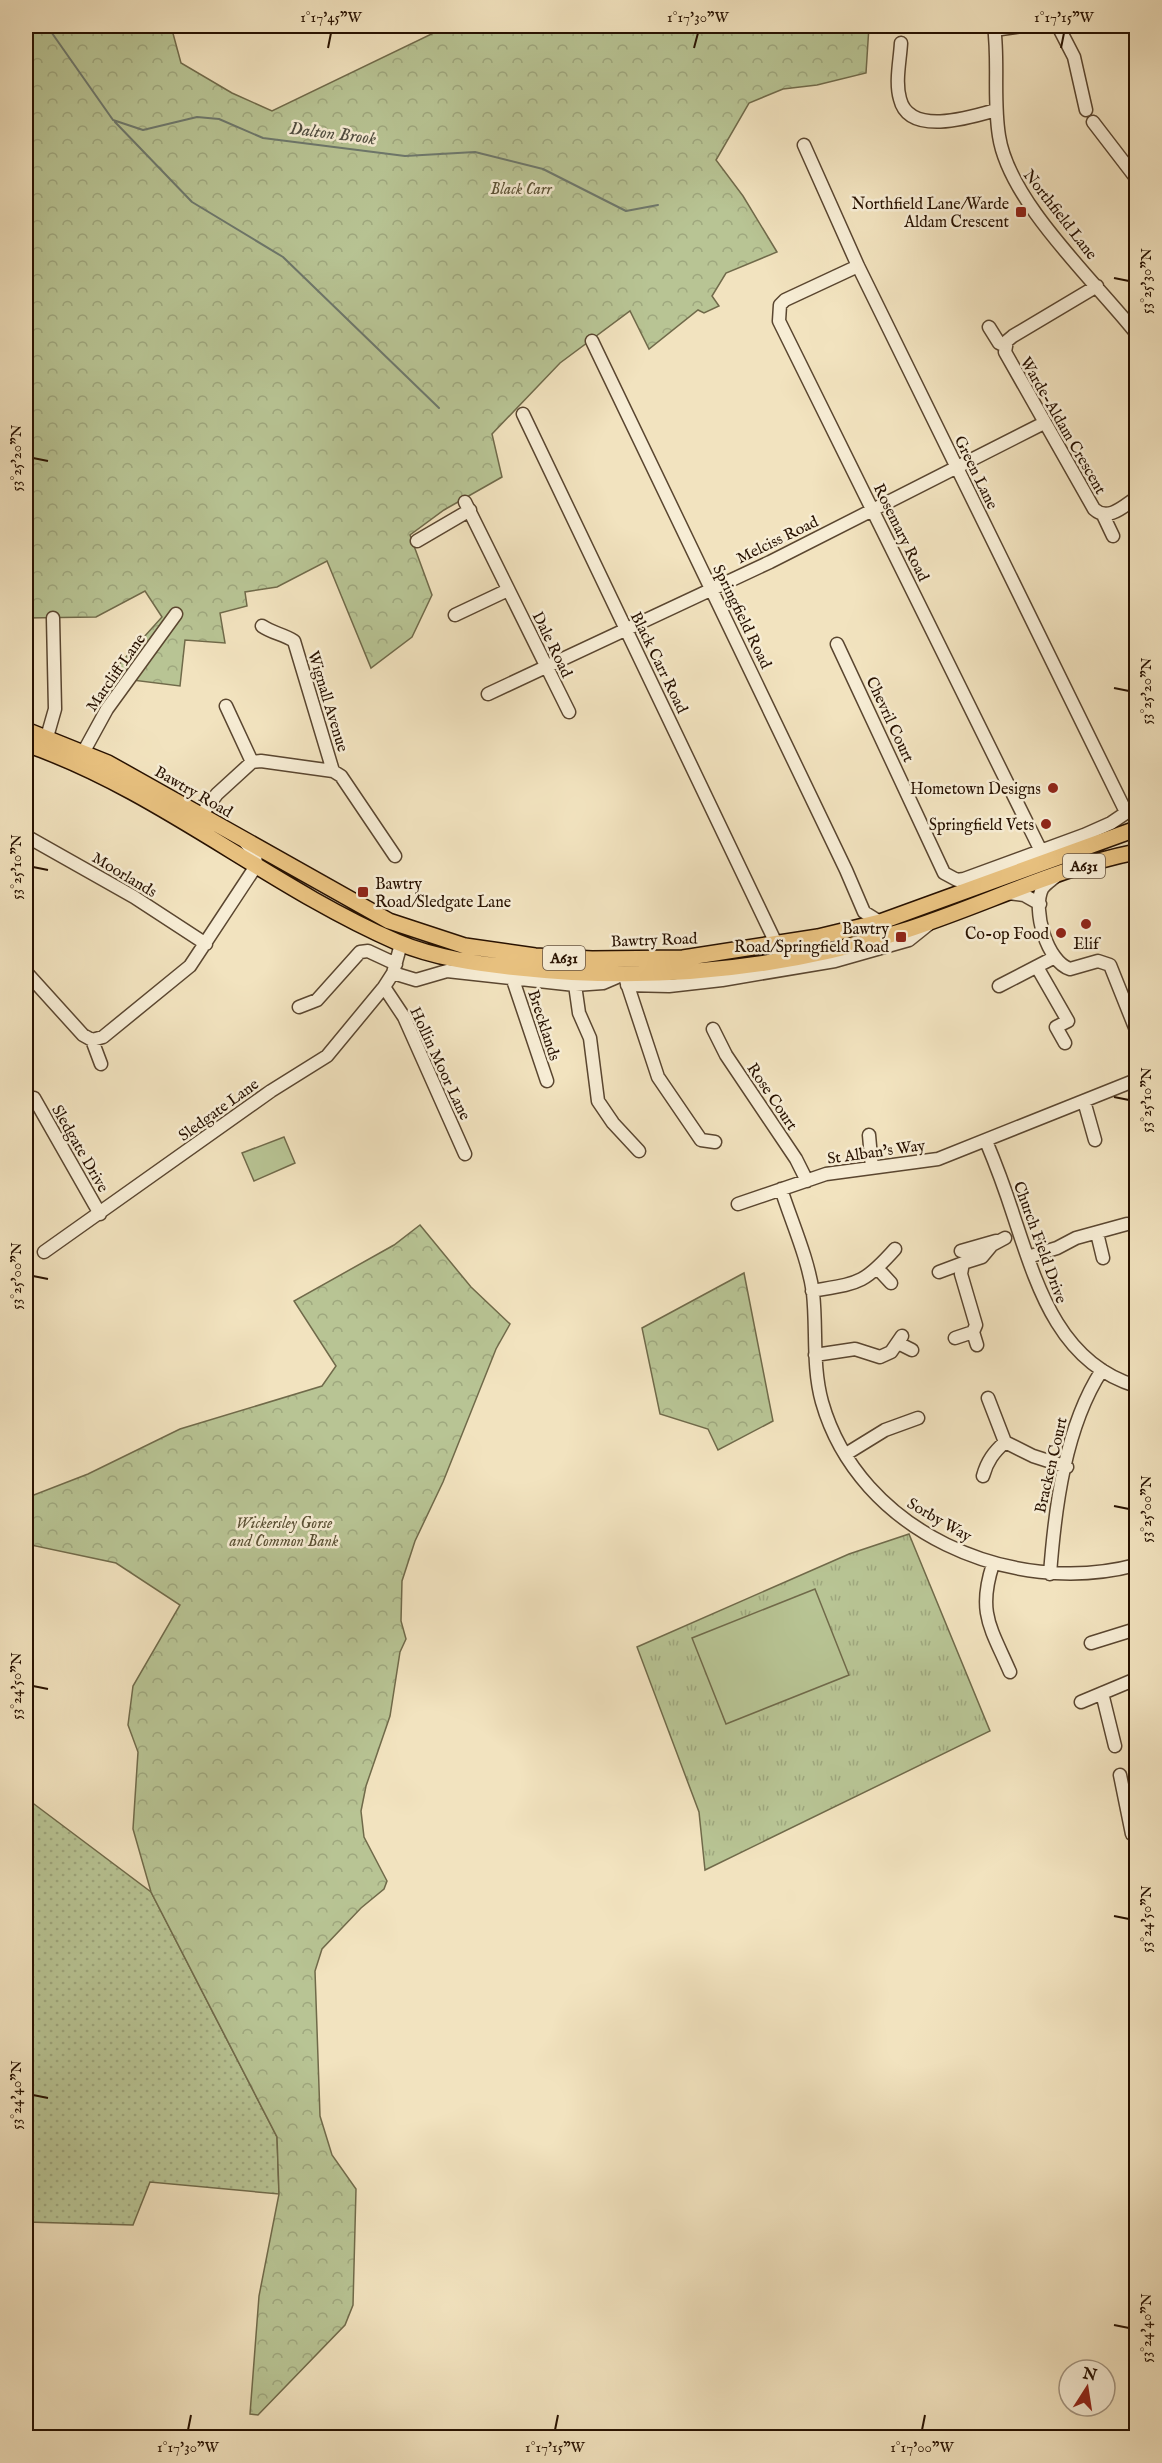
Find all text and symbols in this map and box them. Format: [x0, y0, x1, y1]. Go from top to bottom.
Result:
text: 1°17'45"W [300, 8, 362, 27]
text: 1°17'30"W [667, 8, 730, 27]
text: 1°17'15"W [1034, 8, 1095, 27]
water label: Dalton Brook [288, 118, 377, 151]
street label: Northfield Lane [1018, 166, 1101, 264]
park label: Black Carr [490, 180, 553, 200]
place label: Northfield Lane/Warde Aldam Crescent [852, 195, 1010, 233]
marker: Northfield Lane/Warde Aldam Crescent [1014, 205, 1028, 219]
text: 53°25'30"N [1137, 248, 1156, 314]
street label: Warde-Aldam Crescent [1015, 354, 1110, 499]
text: 53°25'20"N [7, 424, 26, 492]
street label: Green Lane [949, 433, 1002, 513]
street label: Rosemary Road [868, 481, 933, 585]
street label: Melciss Road [734, 512, 823, 569]
street label: Springfield Road [707, 562, 775, 673]
street label: Dale Road [527, 609, 576, 682]
street label: Black Carr Road [625, 609, 692, 717]
street label: Marcliff Lane [82, 630, 151, 716]
street label: Wignall Avenue [302, 649, 352, 755]
text: 53°25'20"N [1137, 657, 1156, 725]
street label: Chevril Court [861, 674, 918, 766]
street label: Bawtry Road [150, 762, 236, 823]
place label: Hometown Designs [910, 780, 1041, 800]
marker: Hometown Designs [1046, 781, 1060, 795]
place label: Springfield Vets [929, 816, 1034, 836]
marker: Springfield Vets [1039, 817, 1053, 831]
text: 53°25'10"N [7, 834, 26, 900]
street label: Moorlands [88, 849, 160, 903]
road number: A631 [1063, 854, 1105, 878]
place label: Bawtry Road/Sledgate Lane [375, 875, 511, 913]
marker: Bawtry Road/Sledgate Lane [356, 885, 370, 899]
marker: Elif [1079, 917, 1093, 931]
place label: Bawtry Road/Springfield Road [734, 920, 889, 958]
place label: Co-op Food [965, 925, 1049, 945]
marker: Co-op Food [1054, 926, 1068, 940]
street label: Bawtry Road [610, 929, 698, 953]
marker: Bawtry Road/Springfield Road [894, 930, 908, 944]
place label: Elif [1073, 935, 1102, 955]
road number: A631 [543, 946, 585, 970]
street label: Brecklands [522, 988, 564, 1064]
street label: Hollin Moor Lane [404, 1004, 474, 1124]
street label: Rose Court [742, 1060, 801, 1135]
text: 53°25'10"N [1137, 1067, 1156, 1133]
street label: Sledgate Lane [175, 1075, 263, 1146]
street label: Sledgate Drive [46, 1102, 112, 1196]
street label: St Alban's Way [826, 1136, 927, 1170]
street label: Church Field Drive [1008, 1179, 1070, 1306]
text: 53°25'00"N [7, 1242, 26, 1310]
street label: Bracken Court [1031, 1415, 1073, 1515]
text: 53°25'00"N [1137, 1475, 1156, 1543]
street label: Sorby Way [903, 1494, 975, 1547]
park label: Wickersley Gorse and Common Bank [229, 1514, 339, 1552]
text: 53°24'50"N [7, 1652, 26, 1720]
text: 53°24'50"N [1137, 1885, 1156, 1953]
text: 53°24'40"N [7, 2060, 26, 2130]
text: 53°24'40"N [1137, 2293, 1156, 2363]
north arrow [1057, 2358, 1117, 2418]
text: N [1080, 2364, 1099, 2387]
text: 1°17'30"W [157, 2438, 220, 2457]
text: 1°17'15"W [525, 2438, 586, 2457]
text: 1°17'00"W [890, 2438, 954, 2457]

